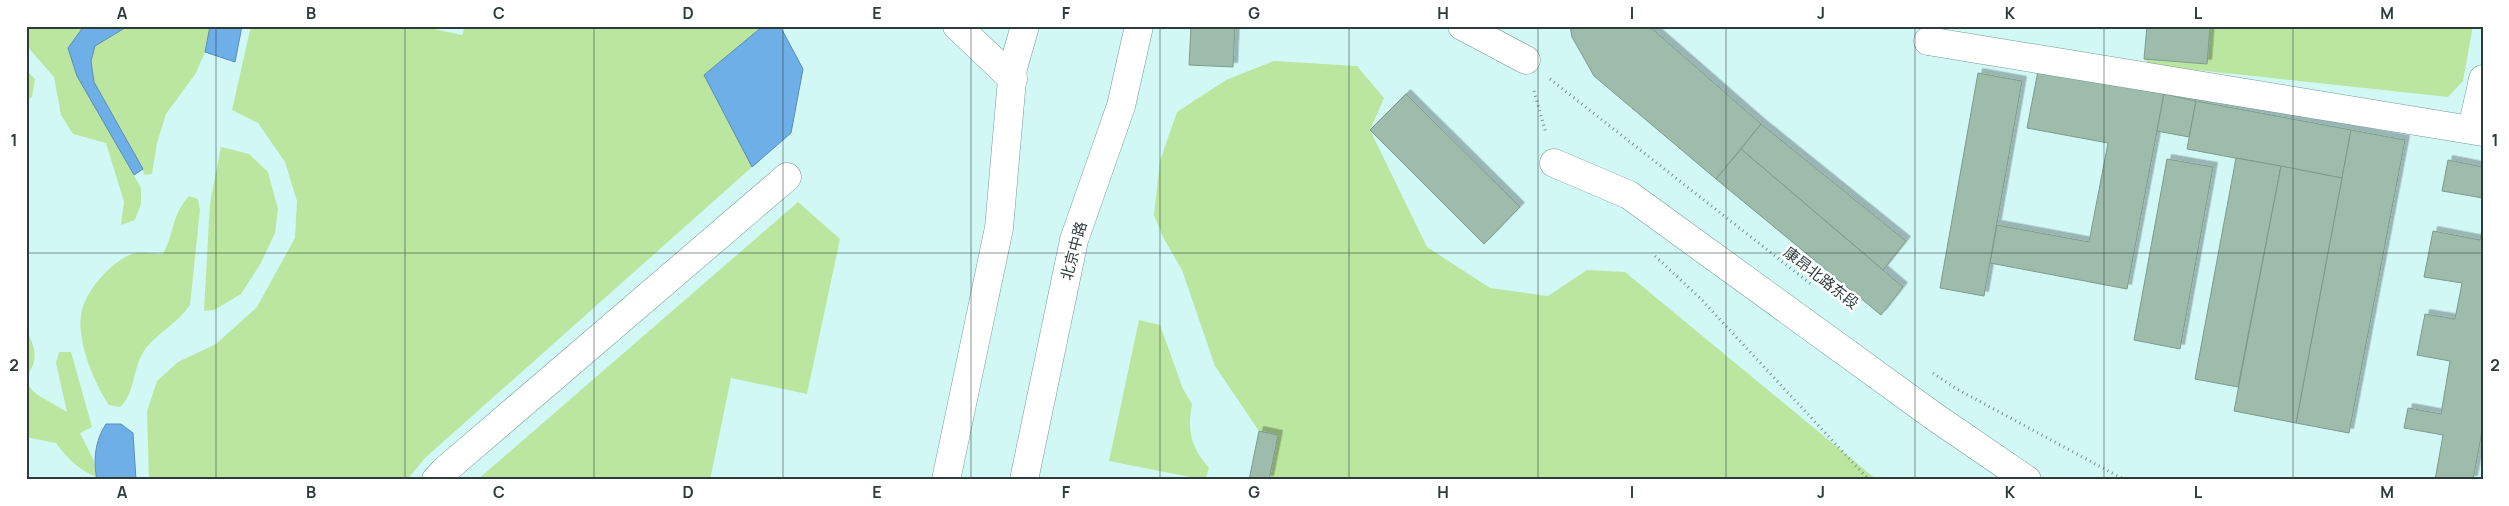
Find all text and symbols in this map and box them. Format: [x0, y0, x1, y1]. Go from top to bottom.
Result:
text: A [117, 2, 128, 24]
text: B [306, 2, 316, 24]
text: C [493, 2, 505, 24]
text: D [682, 2, 694, 24]
text: E [872, 2, 882, 24]
text: F [1062, 2, 1071, 24]
text: G [1248, 2, 1260, 24]
text: H [1437, 2, 1449, 24]
text: I [1630, 2, 1634, 24]
text: J [1817, 2, 1825, 24]
text: K [2005, 2, 2016, 24]
text: L [2194, 2, 2203, 24]
text: M [2380, 2, 2394, 24]
text: 1 [10, 129, 18, 151]
text: 1 [2491, 129, 2499, 151]
street label: 北京中路 [1056, 219, 1091, 283]
street label: 康昂北路东段 [1779, 242, 1863, 314]
text: 2 [9, 354, 19, 376]
text: 2 [2490, 354, 2500, 376]
text: A [117, 481, 128, 503]
text: B [306, 481, 316, 503]
text: C [493, 481, 505, 503]
text: D [682, 481, 694, 503]
text: E [872, 481, 882, 503]
text: F [1062, 481, 1071, 503]
text: G [1248, 481, 1260, 503]
text: H [1437, 481, 1449, 503]
text: I [1630, 481, 1634, 503]
text: J [1817, 481, 1825, 503]
text: K [2005, 481, 2016, 503]
text: L [2194, 481, 2203, 503]
text: M [2380, 481, 2394, 503]

